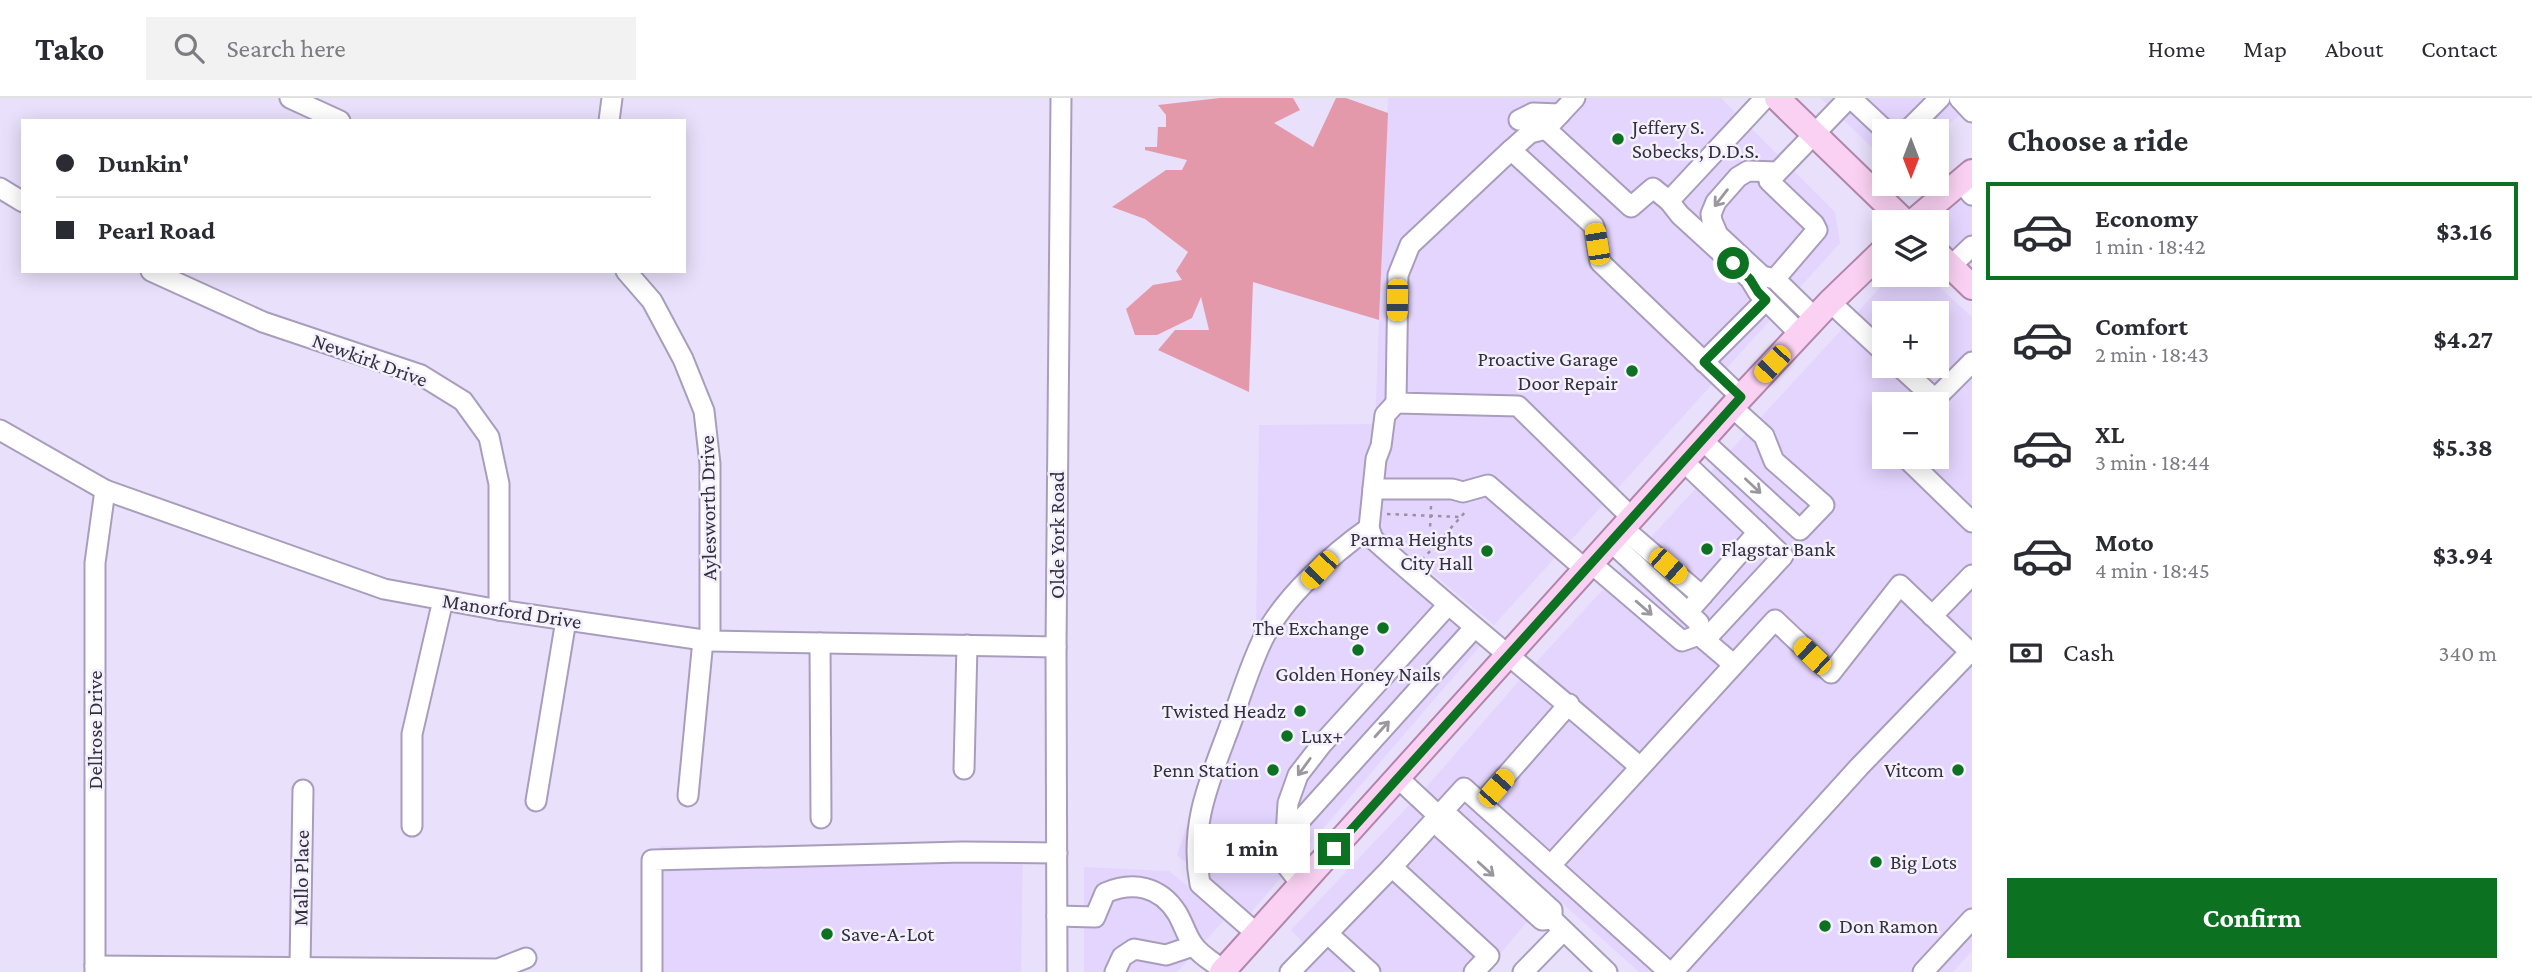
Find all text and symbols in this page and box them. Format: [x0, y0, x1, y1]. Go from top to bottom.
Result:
search box [146, 17, 636, 80]
icon: search [170, 29, 208, 67]
text: Tako [35, 30, 104, 67]
text: Search here [226, 34, 346, 63]
text: Home [2148, 35, 2205, 62]
text: Map [2243, 35, 2287, 62]
text: About [2325, 35, 2383, 62]
text: Contact [2421, 35, 2497, 62]
place label: Jeffery S. Sobecks, D.D.S. [1630, 115, 1759, 163]
north arrow [1872, 119, 1950, 196]
map controls [1872, 119, 1949, 469]
text: Choose a ride [2007, 122, 2188, 158]
marker: Jeffery S. Sobecks, D.D.S. [1610, 131, 1626, 147]
text: Dunkin' [98, 149, 189, 178]
one-way arrow [1713, 188, 1728, 207]
icon: car [2011, 200, 2074, 263]
text: Economy [2095, 204, 2198, 233]
button: layers [1872, 210, 1949, 287]
text: Pearl Road [98, 216, 215, 245]
text: $3.16 [2436, 217, 2493, 246]
car [1584, 222, 1611, 266]
text: 1 min · 18:42 [2095, 233, 2206, 259]
route start [1717, 247, 1749, 279]
car [1387, 279, 1408, 321]
button: + [1872, 301, 1949, 378]
icon: car [2011, 308, 2074, 371]
text: Comfort [2095, 312, 2188, 341]
text: $4.27 [2434, 325, 2493, 354]
street label: Newkirk Drive [309, 328, 431, 392]
car [1750, 341, 1795, 387]
text: 2 min · 18:43 [2095, 341, 2209, 367]
place label: Proactive Garage Door Repair [1477, 347, 1619, 395]
marker: Proactive Garage Door Repair [1624, 363, 1640, 379]
button: − [1872, 392, 1949, 469]
icon: car [2011, 416, 2074, 479]
text: XL [2095, 420, 2124, 449]
text: $5.38 [2432, 433, 2493, 462]
street label: Aylesworth Drive [695, 435, 721, 581]
text: 3 min · 18:44 [2095, 449, 2210, 475]
street label: Olde York Road [1045, 471, 1069, 599]
one-way arrow [1744, 478, 1761, 495]
icon: car [2011, 524, 2074, 587]
place label: Parma Heights City Hall [1350, 527, 1473, 575]
text: Moto [2095, 528, 2154, 557]
place label: Flagstar Bank [1721, 537, 1835, 561]
marker: Flagstar Bank [1699, 541, 1715, 557]
text: $3.94 [2433, 541, 2493, 570]
marker: Parma Heights City Hall [1479, 543, 1495, 559]
car [1646, 544, 1691, 588]
car [1297, 547, 1342, 593]
text: 4 min · 18:45 [2095, 557, 2210, 583]
street label: Manorford Drive [441, 588, 583, 634]
one-way arrow [1634, 600, 1652, 616]
place label: The Exchange [1252, 616, 1369, 640]
marker: The Exchange [1375, 620, 1391, 636]
car [1790, 634, 1835, 678]
icon: cash [2007, 634, 2045, 672]
text: Cash [2063, 638, 2114, 667]
text: 340 m [2439, 640, 2497, 666]
marker: Golden Honey Nails [1350, 642, 1366, 658]
place label: Golden Honey Nails [1275, 662, 1441, 686]
street label: Dellrose Drive [83, 671, 107, 789]
place label: Twisted Headz [1162, 699, 1286, 723]
marker: Twisted Headz [1292, 703, 1308, 719]
one-way arrow [1373, 721, 1390, 738]
place label: Lux+ [1301, 724, 1343, 748]
marker: Lux+ [1279, 728, 1295, 744]
one-way arrow [1297, 757, 1311, 776]
place label: Penn Station [1153, 758, 1259, 782]
place label: Vitcom [1884, 758, 1944, 782]
marker: Penn Station [1265, 762, 1281, 778]
marker: Vitcom [1950, 762, 1966, 778]
car [1475, 765, 1518, 811]
callout: 1 min [1194, 824, 1310, 874]
street label: Mallo Place [288, 830, 314, 926]
route end [1318, 833, 1350, 865]
text: 1 min [1226, 835, 1278, 861]
place label: Big Lots [1890, 850, 1957, 874]
marker: Big Lots [1868, 854, 1884, 870]
one-way arrow [1477, 861, 1495, 877]
button: Confirm [2007, 878, 2497, 958]
place label: Don Ramon [1839, 914, 1938, 938]
marker: Don Ramon [1817, 918, 1833, 934]
place label: Save-A-Lot [841, 922, 935, 946]
marker: Save-A-Lot [819, 926, 835, 942]

